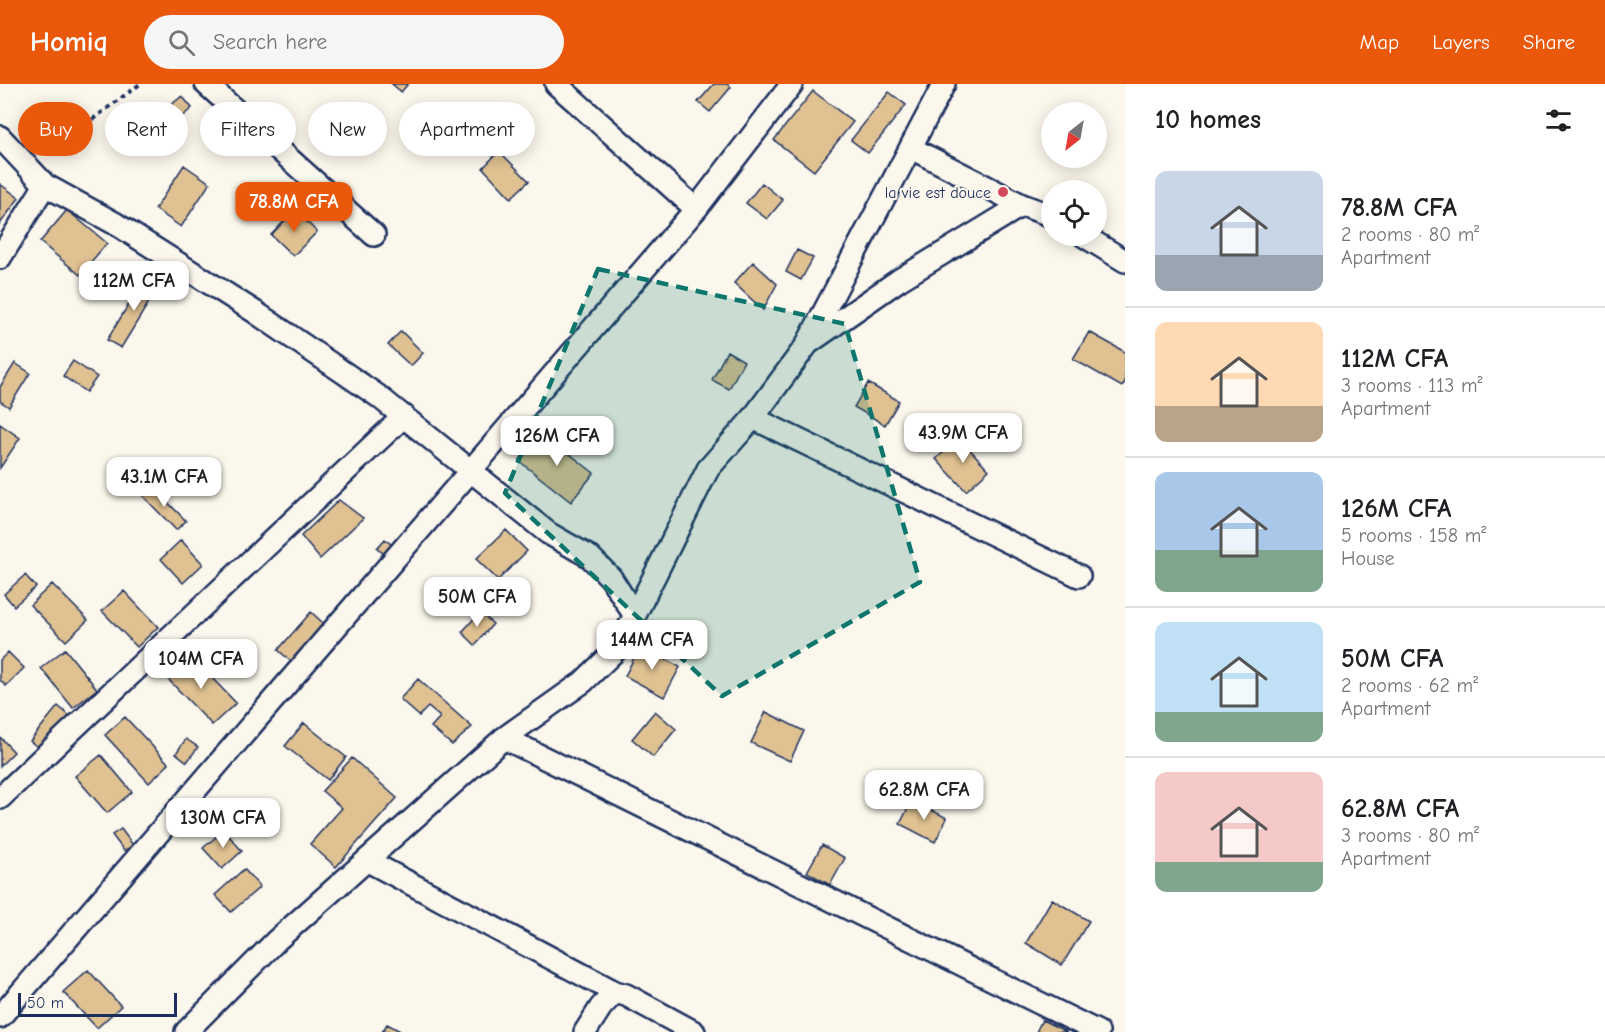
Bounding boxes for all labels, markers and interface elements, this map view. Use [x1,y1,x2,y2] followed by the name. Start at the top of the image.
[144,15,564,69] search box
[30,26,108,58] text: Homiq
[165,26,198,59] icon: search
[213,29,327,55] text: Search here
[1360,30,1399,54] text: Map
[1432,30,1490,54] text: Layers
[1523,30,1575,54] text: Share
[18,102,93,156] chip: Buy
[105,102,188,156] chip: Rent
[200,102,296,156] chip: Filters
[308,102,387,156] chip: New
[399,102,535,156] chip: Apartment
[1041,102,1107,168] north arrow
[1041,102,1107,246] map controls
[1542,104,1575,137] icon: filters
[1155,105,1261,135] text: 10 homes
[1041,180,1107,246] button: locate
[225,182,363,233] pin: 78.8M CFA
[885,184,991,202] place label: la vie est douce
[996,185,1010,199] marker: la vie est douce
[249,190,339,213] text: 78.8M CFA
[1341,193,1457,223] text: 78.8M CFA
[1203,195,1275,267] icon: home
[1341,223,1479,246] text: 2 rooms · 80 m²
[1341,246,1431,269] text: Apartment
[72,261,196,312] pin: 112M CFA
[93,269,175,292] text: 112M CFA
[1341,344,1448,374] text: 112M CFA
[1203,346,1275,418] icon: home
[1341,374,1482,397] text: 3 rooms · 113 m²
[1341,397,1431,420] text: Apartment
[894,413,1032,464] pin: 43.9M CFA
[495,416,619,467] pin: 126M CFA
[918,421,1008,444] text: 43.9M CFA
[515,424,599,447] text: 126M CFA
[95,457,233,508] pin: 43.1M CFA
[120,465,208,488] text: 43.1M CFA
[1341,494,1451,524] text: 126M CFA
[1203,496,1275,568] icon: home
[1341,524,1486,547] text: 5 rooms · 158 m²
[1341,547,1395,570] text: House
[422,577,532,628] pin: 50M CFA
[438,585,516,608] text: 50M CFA
[590,620,714,671] pin: 144M CFA
[610,628,694,651] text: 144M CFA
[139,639,263,690] pin: 104M CFA
[1341,644,1443,674] text: 50M CFA
[1203,646,1275,718] icon: home
[158,647,244,670] text: 104M CFA
[1341,674,1478,697] text: 2 rooms · 62 m²
[1341,697,1431,720] text: Apartment
[855,770,993,821] pin: 62.8M CFA
[879,778,969,801] text: 62.8M CFA
[1341,794,1459,824] text: 62.8M CFA
[1203,796,1275,868] icon: home
[161,798,285,849] pin: 130M CFA
[180,806,266,829] text: 130M CFA
[1341,824,1479,847] text: 3 rooms · 80 m²
[1341,847,1431,870] text: Apartment
[18,990,177,1018] scale bar
[27,994,64,1012] text: 50 m

